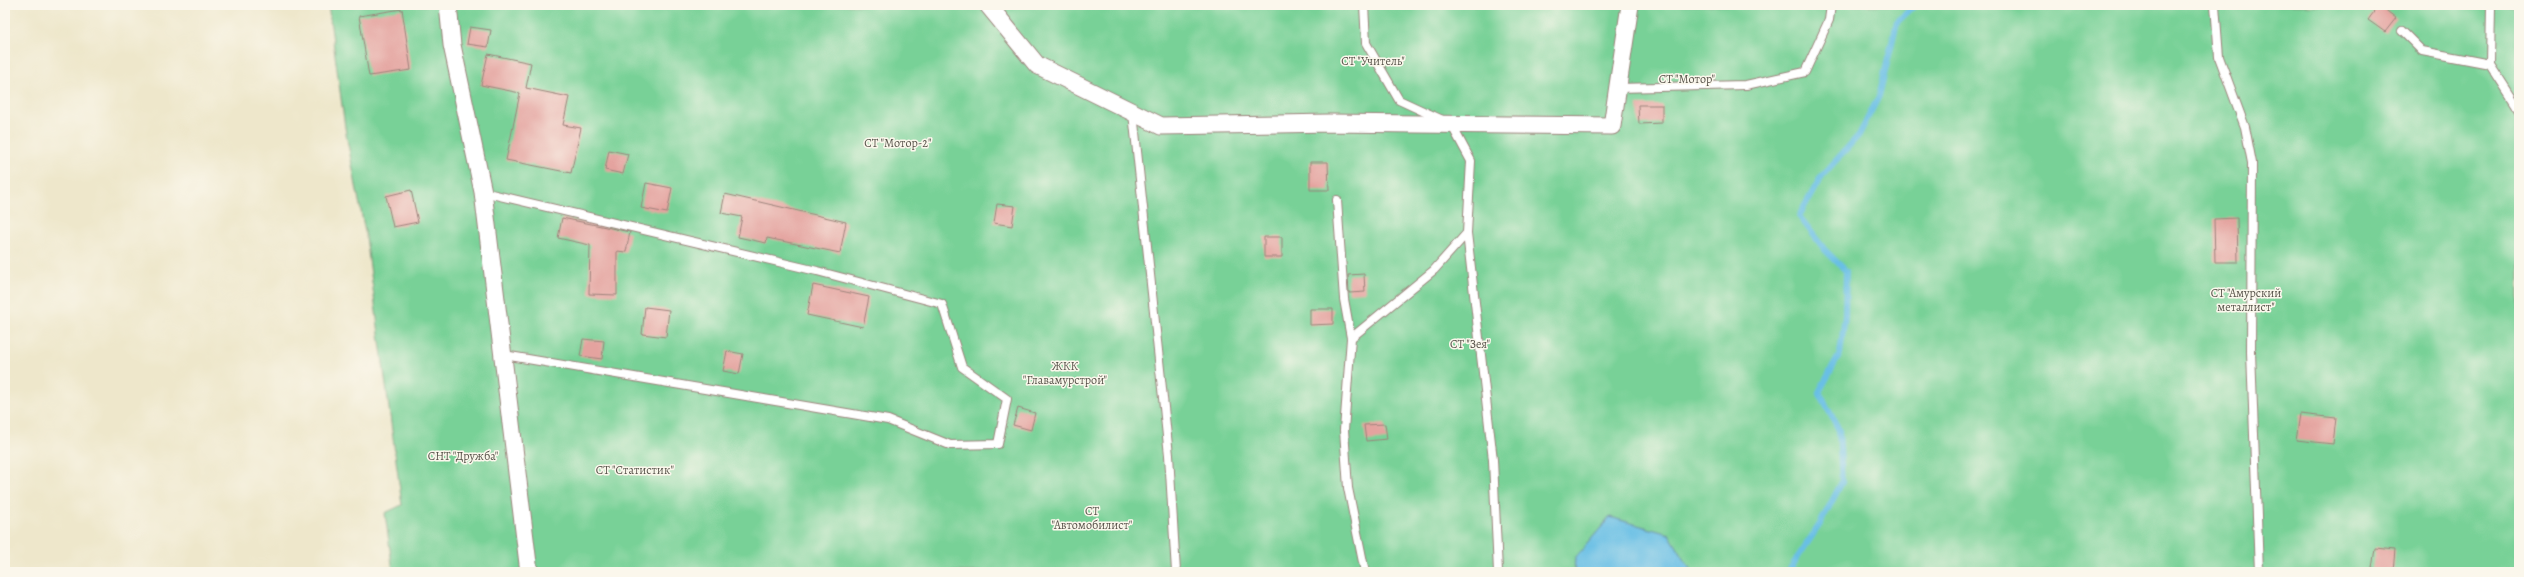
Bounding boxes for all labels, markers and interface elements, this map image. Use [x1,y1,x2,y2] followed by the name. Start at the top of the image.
[1341,53,1405,69] park label: СТ "Учитель"
[1659,71,1716,87] park label: СТ "Мотор"
[864,135,932,151] park label: СТ "Мотор-2"
[2211,285,2281,315] park label: СТ "Амурский металлист"
[1450,336,1490,352] park label: СТ "Зея"
[1023,358,1108,388] park label: ЖКК "Главамурстрой"
[428,448,499,464] park label: СНТ "Дружба"
[596,462,675,478] park label: СТ "Статистик"
[1052,503,1133,533] park label: СТ "Автомобилист"

